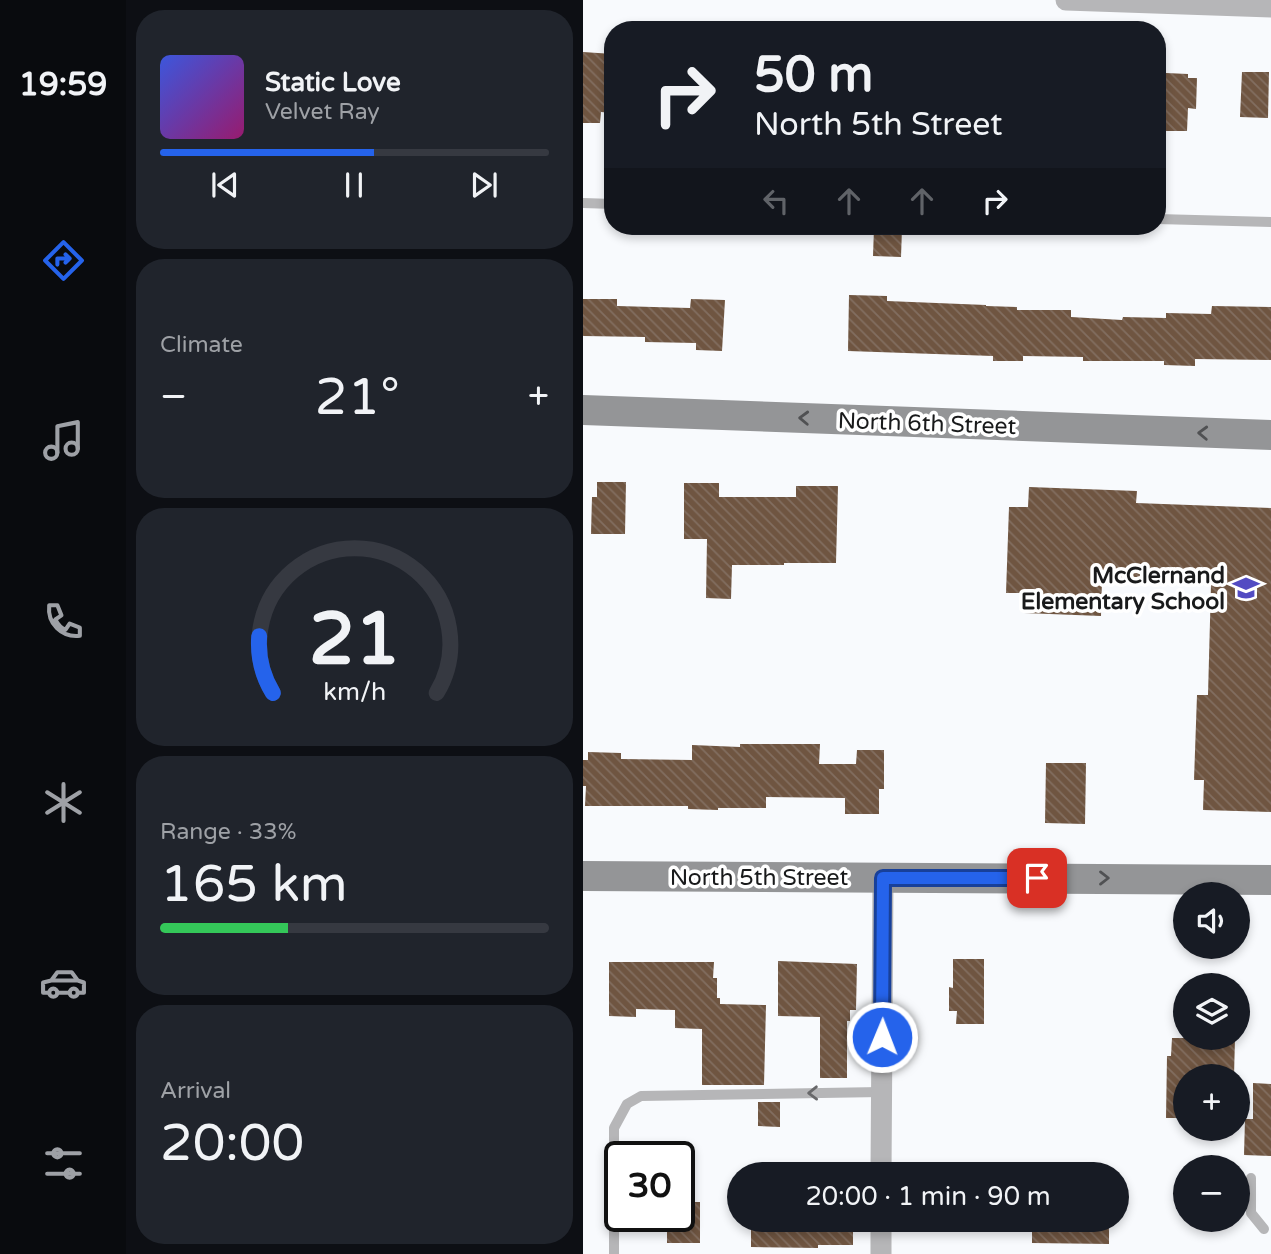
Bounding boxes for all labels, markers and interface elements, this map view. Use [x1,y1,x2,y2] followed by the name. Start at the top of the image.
[754,46,873,105] text: 50 m
[639,49,730,140] icon: right
[19,66,107,104] text: 19:59
[265,67,401,98] text: Static Love
[265,98,380,126] text: Velvet Ray
[754,106,1003,144] text: North 5th Street
[206,166,244,204] icon: previous
[335,166,373,204] icon: pause
[465,166,503,204] icon: next
[757,182,795,220] icon: left
[830,182,868,220] icon: ahead
[903,182,941,220] icon: ahead
[976,182,1014,220] icon: right
[39,236,88,285] icon: directions
[160,331,243,359] text: Climate
[315,366,400,429] text: 21°
[160,374,187,420] text: −
[528,374,549,420] text: +
[837,407,1017,441] street label: North 6th Street
[799,410,809,426] one-way arrow
[39,416,88,465] icon: music
[1197,425,1208,440] one-way arrow
[1021,562,1225,616] place label: McClernand Elementary School
[1231,573,1261,603] school or university icon: McClernand Elementary School
[309,596,400,684] text: 21
[39,597,88,646] icon: phone
[323,677,386,707] text: km/h
[39,778,88,827] icon: climate
[160,818,296,846] text: Range · 33%
[1007,848,1067,908] pin
[160,853,348,916] text: 165 km
[1018,859,1056,897] icon: arrive
[670,864,849,892] street label: North 5th Street
[1099,871,1110,886] one-way arrow
[1173,882,1250,1232] map controls
[1173,882,1250,959] button: sound
[39,958,88,1007] icon: car
[1173,973,1250,1050] button: layers
[845,1000,919,1074] position arrow
[1173,1064,1250,1141] button: +
[160,1077,231,1105] text: Arrival
[807,1085,818,1101] one-way arrow
[160,1112,304,1175] text: 20:00
[39,1139,88,1188] icon: filters
[604,1141,695,1232] speed limit sign: 30
[1173,1155,1250,1232] button: −
[805,1181,1051,1212] text: 20:00 · 1 min · 90 m

